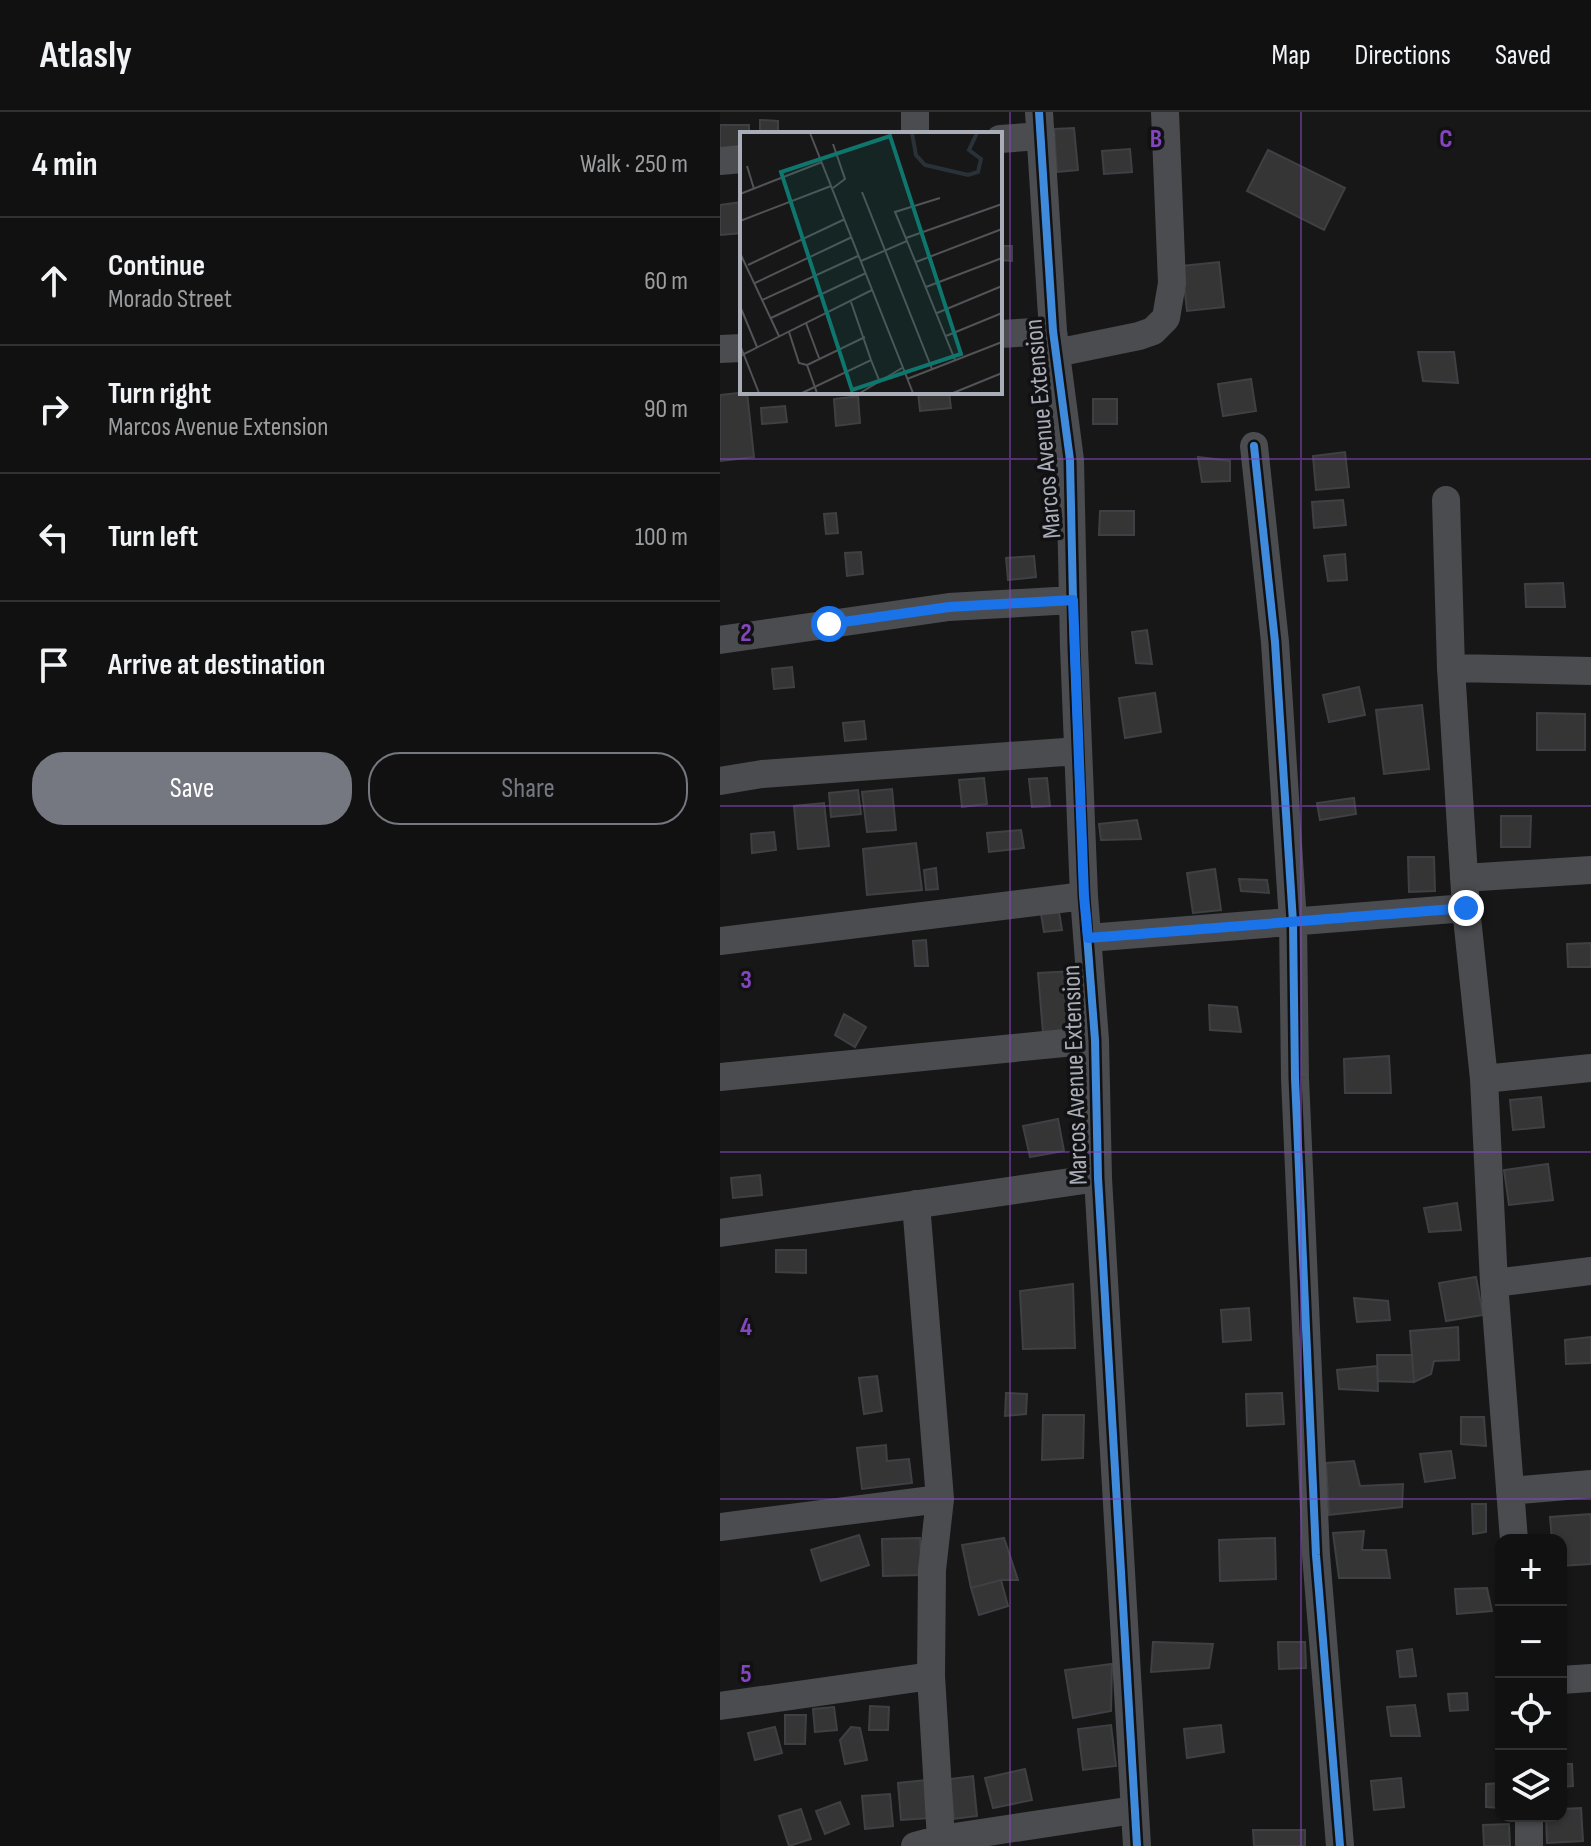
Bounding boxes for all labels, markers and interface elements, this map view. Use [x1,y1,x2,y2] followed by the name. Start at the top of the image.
[40,33,132,78] text: Atlasly
[1272,39,1311,72] text: Map
[1355,39,1451,72] text: Directions
[1495,39,1551,72] text: Saved
[1150,124,1162,155] text: B
[1439,124,1453,155] text: C
[740,132,1002,394] inset map
[32,144,98,185] text: 4 min
[580,149,688,180] text: Walk · 250 m
[108,248,205,284] text: Continue
[32,259,76,303] icon: ahead
[644,266,688,297] text: 60 m
[108,284,232,315] text: Morado Street
[1018,318,1069,540] street label: Marcos Avenue Extension
[108,376,211,412] text: Turn right
[32,387,76,431] icon: right
[644,394,688,425] text: 90 m
[108,412,328,443] text: Marcos Avenue Extension
[32,515,76,559] icon: left
[108,519,198,555] text: Turn left
[635,522,688,553] text: 100 m
[811,606,847,642] route start
[740,618,752,649] text: 2
[32,643,76,687] icon: arrive
[108,647,325,683] text: Arrive at destination
[32,752,352,825] button: Save
[368,752,688,825] button: Share
[1448,890,1484,926] route end
[1056,964,1095,1186] street label: Marcos Avenue Extension
[740,965,752,996] text: 3
[740,1312,752,1343] text: 4
[1495,1534,1567,1822] map controls
[1495,1534,1567,1606] button: +
[1495,1606,1567,1678] button: −
[740,1659,752,1690] text: 5
[1495,1678,1567,1750] button: locate
[1495,1750,1567,1822] button: layers

